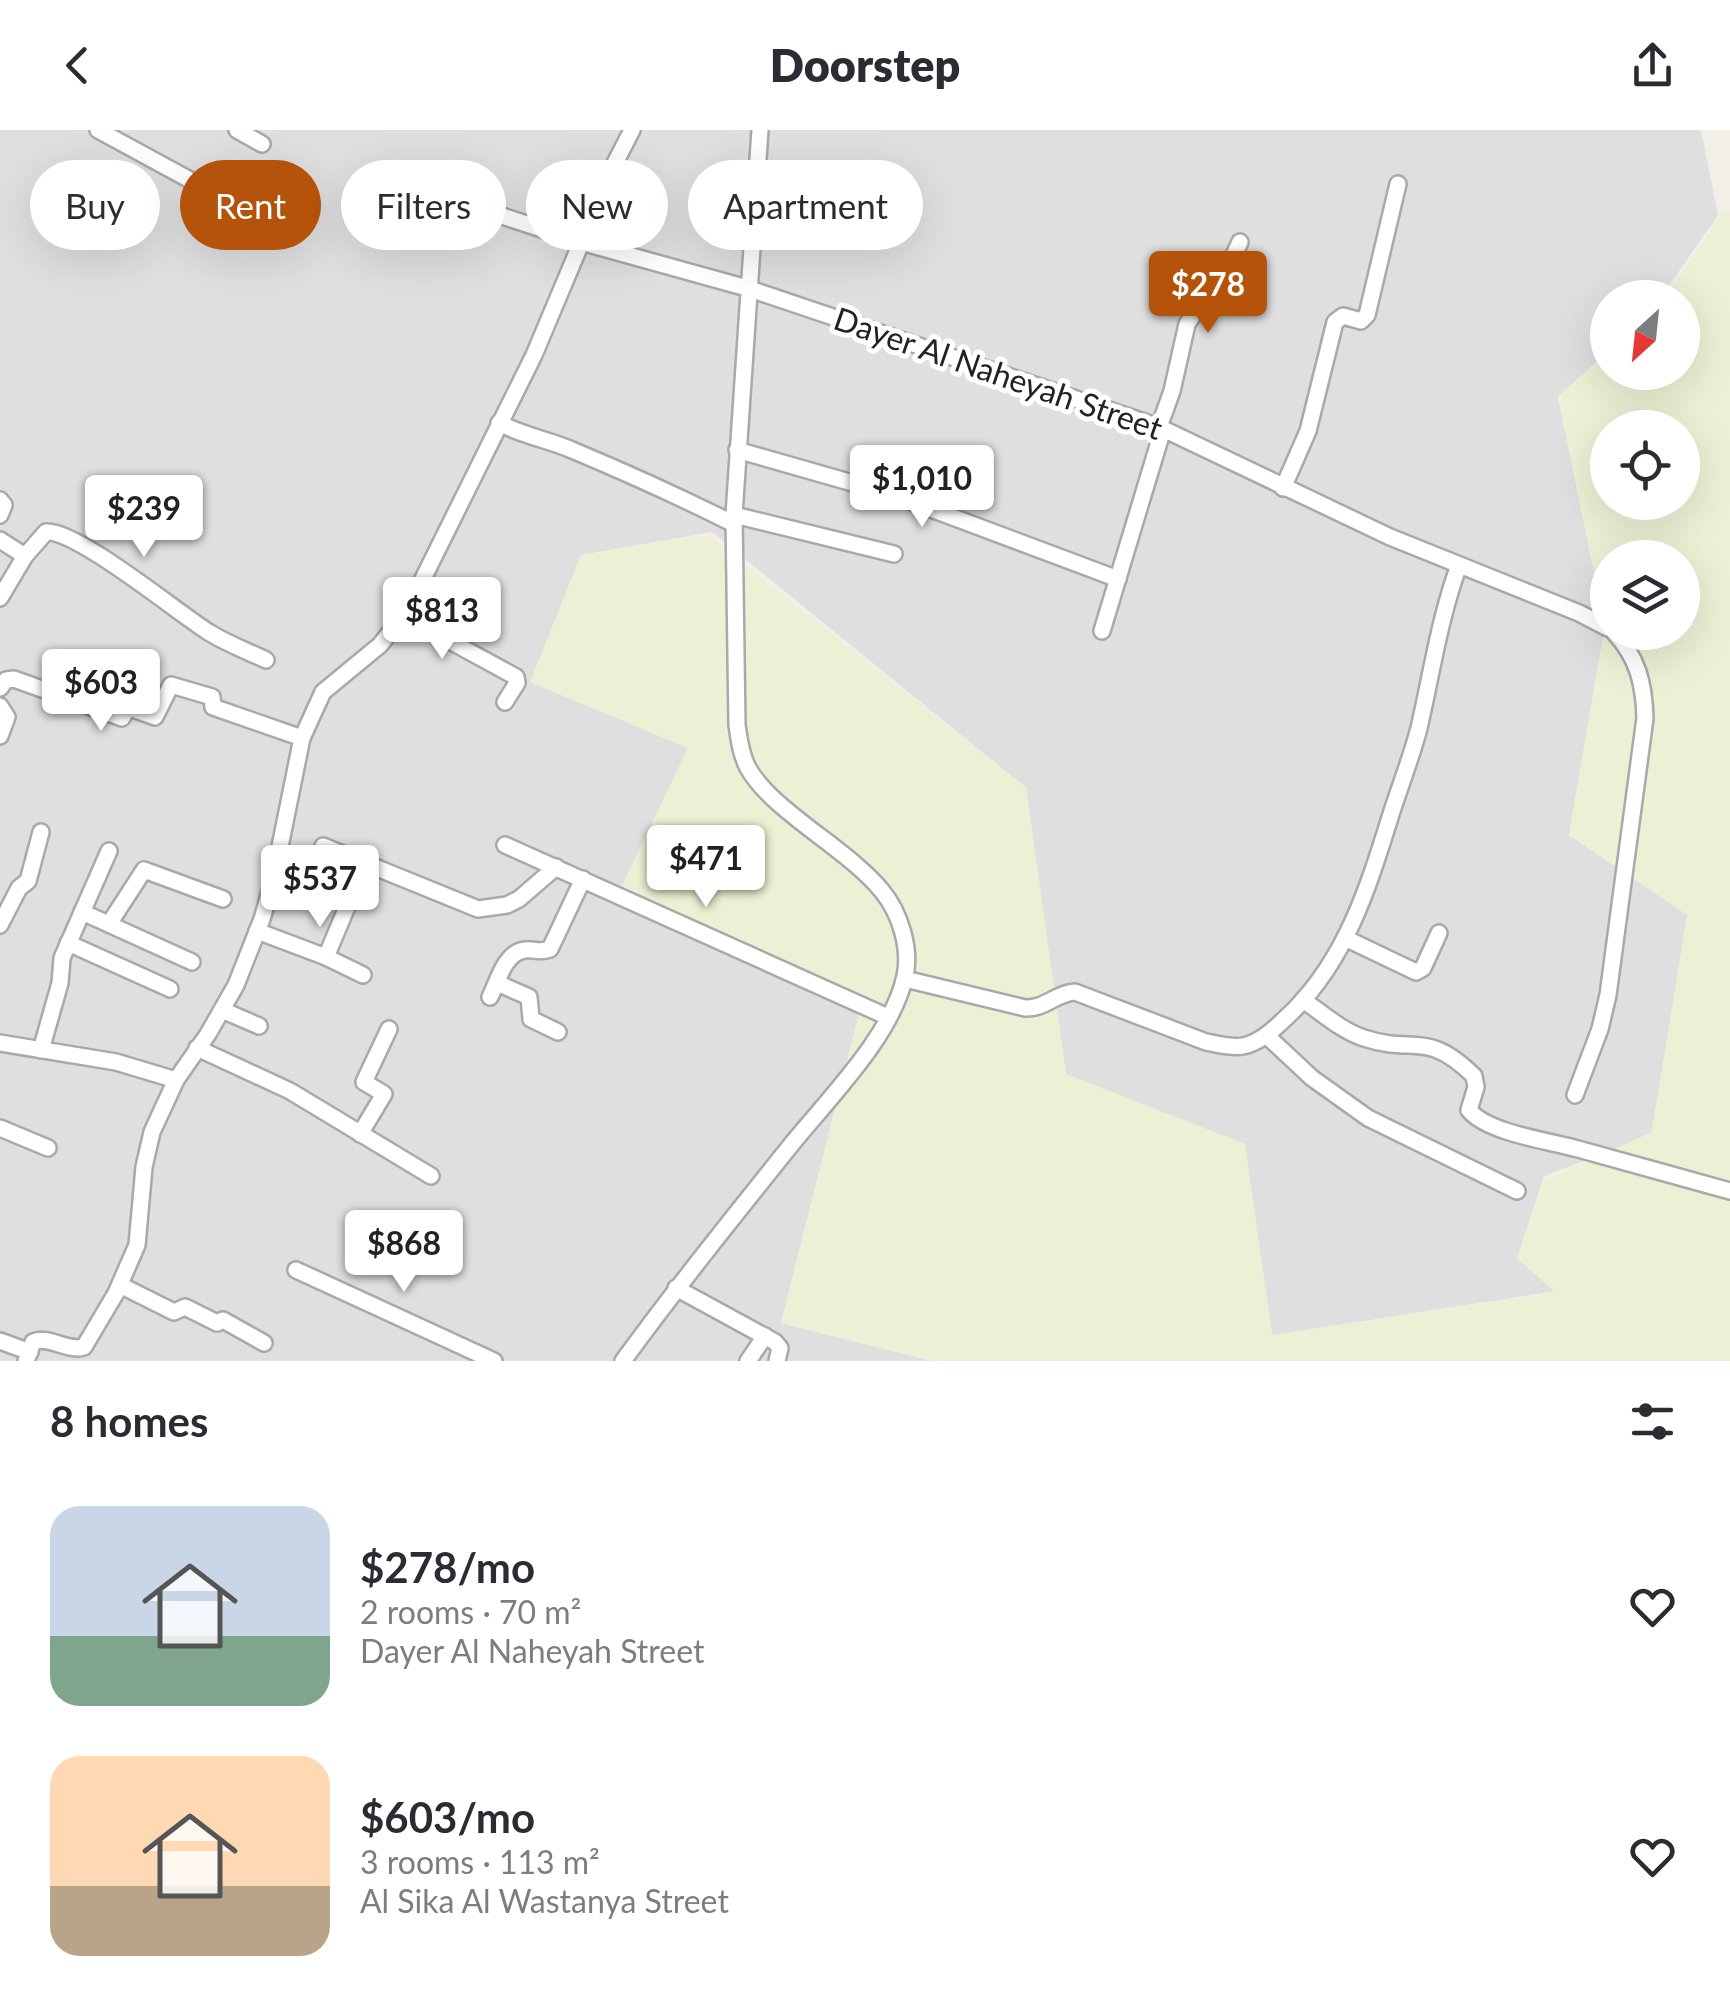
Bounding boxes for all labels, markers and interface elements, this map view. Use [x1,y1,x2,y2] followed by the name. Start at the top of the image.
[50,38,105,93] icon: back
[770,38,960,92] text: Doorstep
[1625,38,1680,93] icon: share
[30,160,160,250] chip: Buy
[180,160,321,250] chip: Rent
[341,160,506,250] chip: Filters
[526,160,668,250] chip: New
[688,160,923,250] chip: Apartment
[1149,251,1267,336] pin: $278
[1171,264,1245,303] text: $278
[1590,280,1700,390] north arrow
[1590,280,1700,650] map controls
[829,298,1168,447] street label: Dayer Al Naheyah Street
[1590,410,1700,520] button: locate
[841,445,1003,530] pin: $1,010
[872,458,972,497] text: $1,010
[85,475,203,560] pin: $239
[107,488,181,527] text: $239
[1590,540,1700,650] button: layers
[383,577,501,662] pin: $813
[405,590,479,629] text: $813
[42,649,160,734] pin: $603
[64,662,138,701] text: $603
[647,825,765,910] pin: $471
[669,838,743,877] text: $471
[261,845,379,930] pin: $537
[283,858,357,897] text: $537
[345,1210,463,1295] pin: $868
[367,1223,441,1262] text: $868
[1625,1394,1680,1449] icon: filters
[50,1396,208,1446] text: 8 homes
[360,1542,535,1592] text: $278/mo
[130,1546,250,1666] icon: home
[1625,1579,1680,1634] icon: heart
[360,1592,581,1631] text: 2 rooms · 70 m²
[360,1631,704,1670] text: Dayer Al Naheyah Street
[360,1792,535,1842] text: $603/mo
[130,1796,250,1916] icon: home
[1625,1829,1680,1884] icon: heart
[360,1842,600,1881] text: 3 rooms · 113 m²
[360,1881,729,1920] text: Al Sika Al Wastanya Street

